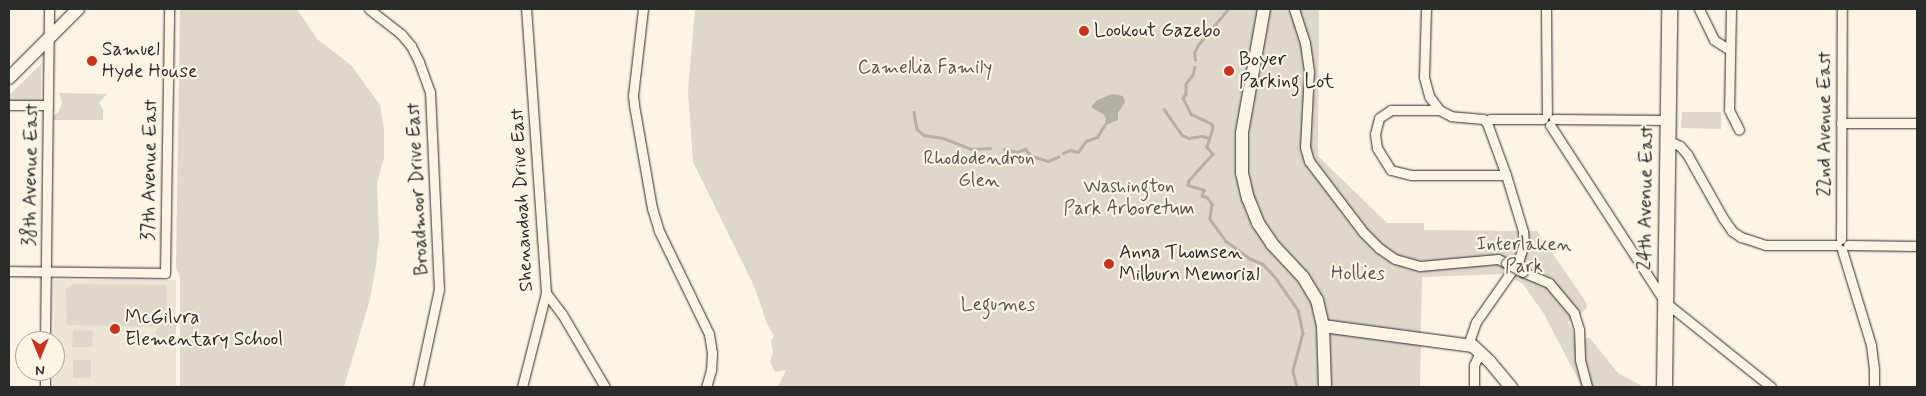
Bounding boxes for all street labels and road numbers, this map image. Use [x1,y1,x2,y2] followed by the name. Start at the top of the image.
[1814,53,1836,195] street label: 22nd Avenue East
[137,101,163,239] street label: 37th Avenue East
[402,102,434,276] street label: Broadmoor Drive East
[18,106,44,244] street label: 38th Avenue East
[506,108,538,292] street label: Shenandoah Drive East
[1633,128,1659,268] street label: 24th Avenue East

